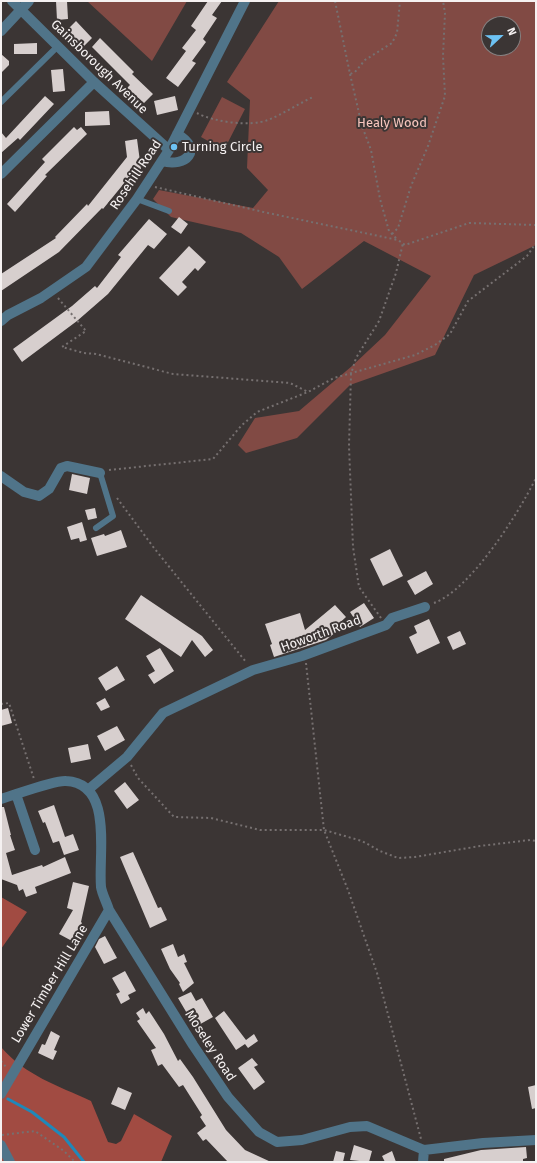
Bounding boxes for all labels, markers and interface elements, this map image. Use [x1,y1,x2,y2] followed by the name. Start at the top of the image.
[481,16,521,56] north arrow
[47,17,151,117] street label: Gainsborough Avenue
[504,26,519,38] text: N
[357,115,427,131] park label: Healy Wood
[107,137,165,213] street label: Rosehill Road
[182,139,263,155] place label: Turning Circle
[169,142,179,152] marker: Turning Circle
[279,612,363,656] street label: Howorth Road
[9,922,91,1046] street label: Lower Timber Hill Lane
[181,1008,239,1084] street label: Moseley Road

